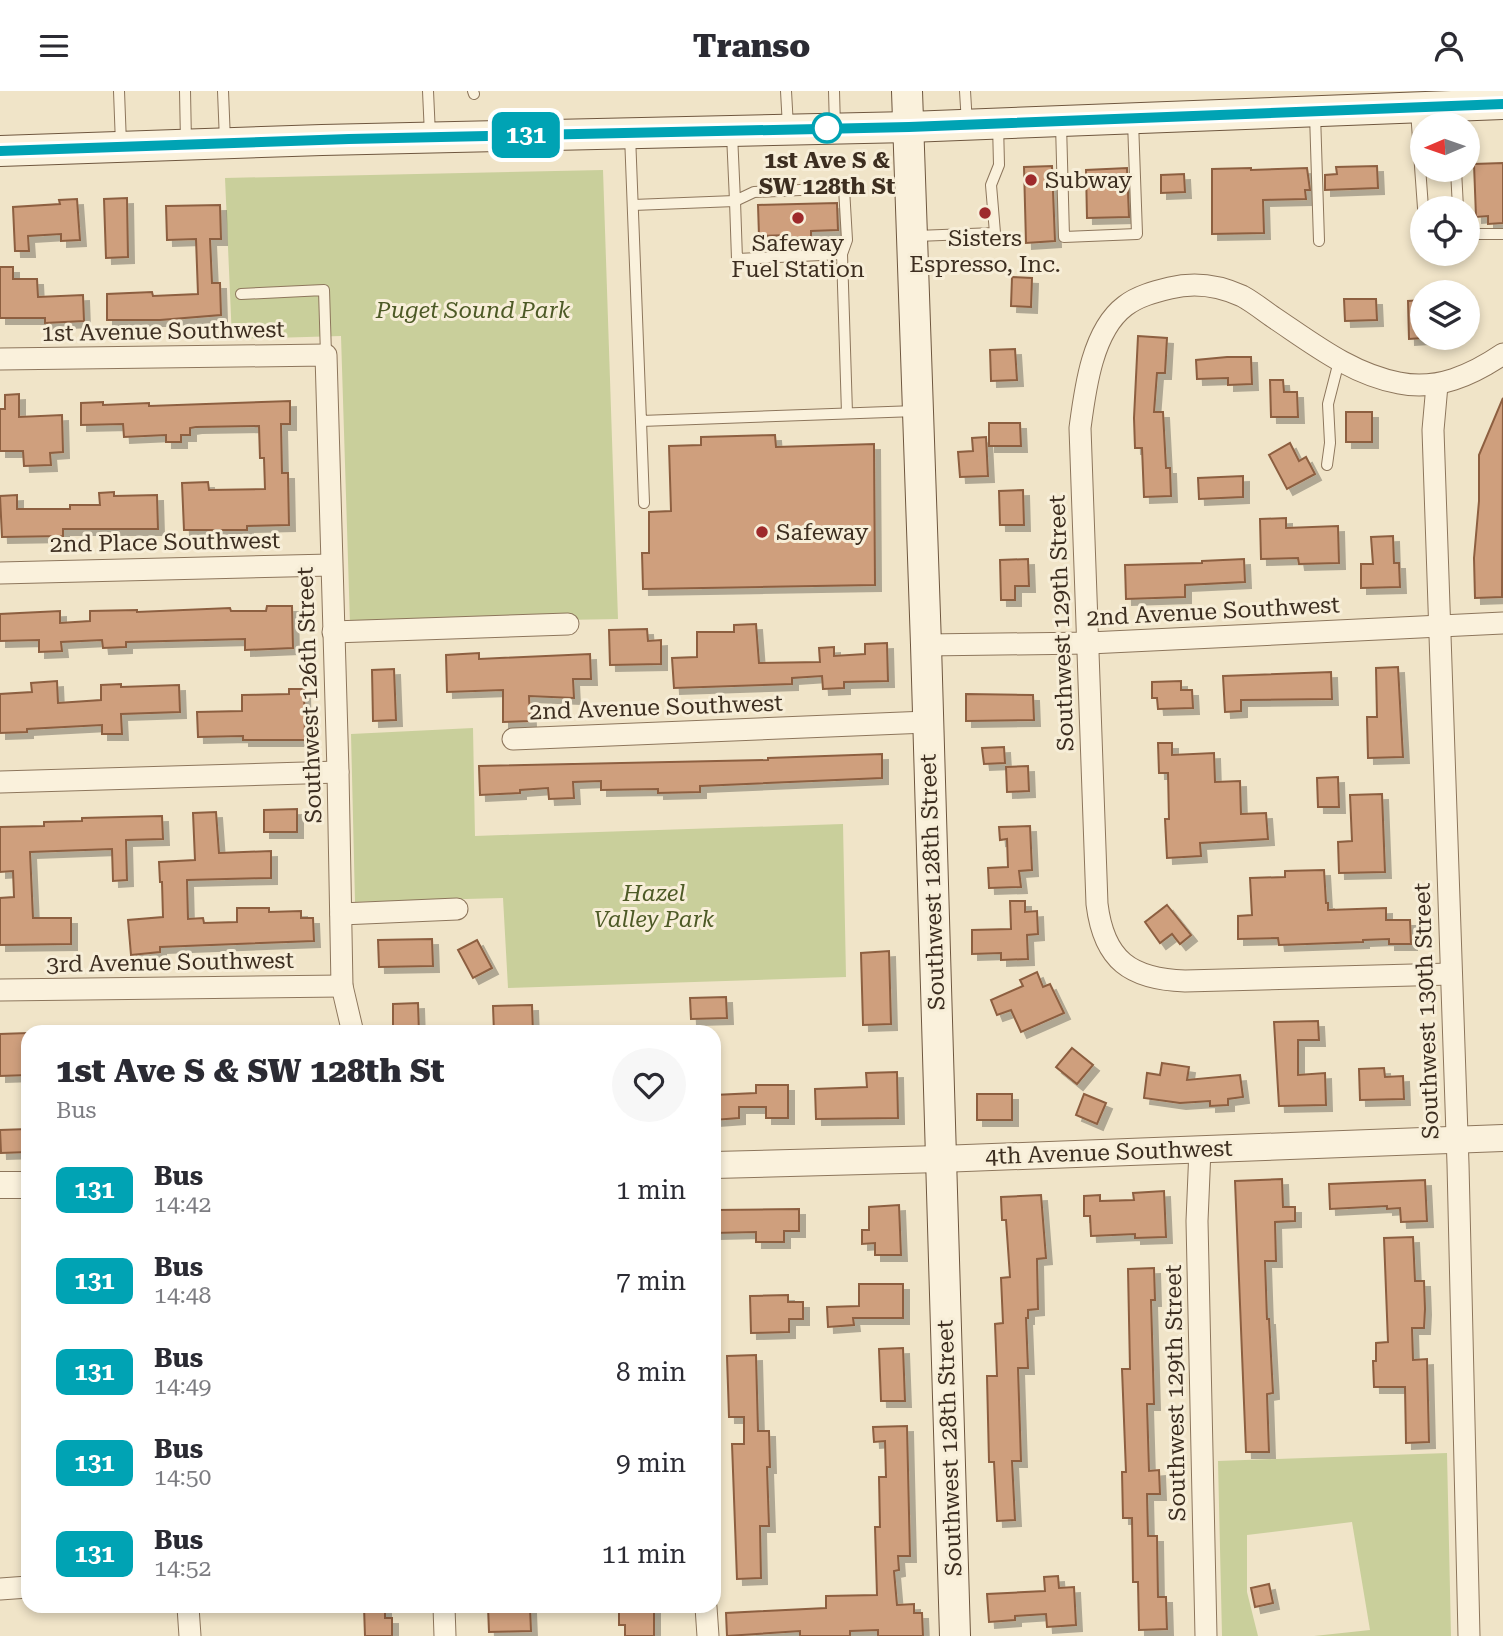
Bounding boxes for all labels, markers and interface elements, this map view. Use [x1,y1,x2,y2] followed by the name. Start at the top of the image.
[35,27,73,65] icon: menu
[693,27,810,65] text: Transo
[1430,27,1468,65] icon: person
[486,112,566,158] line badge: 131
[1410,112,1480,182] north arrow
[1410,112,1480,350] map controls
[812,113,842,143] marker: 1st Ave S & SW 128th St
[506,121,546,149] text: 131
[759,147,895,200] place label: 1st Ave S & SW 128th St
[1045,167,1133,194] place label: Subway
[1023,172,1039,188] marker: Subway
[1410,196,1480,266] button: locate
[977,205,993,221] marker: Sisters Espresso, Inc.
[790,210,806,226] marker: Safeway Fuel Station
[909,225,1061,278] place label: Sisters Espresso, Inc.
[731,230,865,283] place label: Safeway Fuel Station
[1410,280,1480,350] button: layers
[375,297,571,324] park label: Puget Sound Park
[41,316,285,347] street label: 1st Avenue Southwest
[1044,494,1079,752] street label: Southwest 129th Street
[776,519,869,546] place label: Safeway
[754,524,770,540] marker: Safeway
[49,527,281,558] street label: 2nd Place Southwest
[292,566,327,824] street label: Southwest 126th Street
[1086,591,1341,632] street label: 2nd Avenue Southwest
[529,690,784,725] street label: 2nd Avenue Southwest
[915,753,950,1011] street label: Southwest 128th Street
[594,880,715,933] park label: Hazel Valley Park
[1409,882,1444,1140] street label: Southwest 130th Street
[46,947,295,978] street label: 3rd Avenue Southwest
[612,1048,686,1122] button: heart
[56,1051,445,1090] text: 1st Ave S & SW 128th St
[56,1097,96,1124] text: Bus
[985,1135,1234,1170] street label: 4th Avenue Southwest
[154,1161,203,1191] text: Bus
[616,1175,686,1205] text: 1 min
[74,1176,115,1204] text: 131
[154,1191,211,1218] text: 14:42
[154,1252,203,1282] text: Bus
[1160,1264,1191,1522] street label: Southwest 129th Street
[616,1266,686,1296] text: 7 min
[74,1267,115,1295] text: 131
[154,1282,211,1309] text: 14:48
[932,1319,967,1577] street label: Southwest 128th Street
[154,1343,203,1373] text: Bus
[616,1357,686,1387] text: 8 min
[74,1358,115,1386] text: 131
[154,1373,211,1400] text: 14:49
[154,1434,203,1464] text: Bus
[616,1448,686,1478] text: 9 min
[74,1449,115,1477] text: 131
[154,1464,211,1491] text: 14:50
[154,1525,203,1555] text: Bus
[602,1539,686,1569] text: 11 min
[74,1540,115,1568] text: 131
[154,1555,211,1582] text: 14:52

